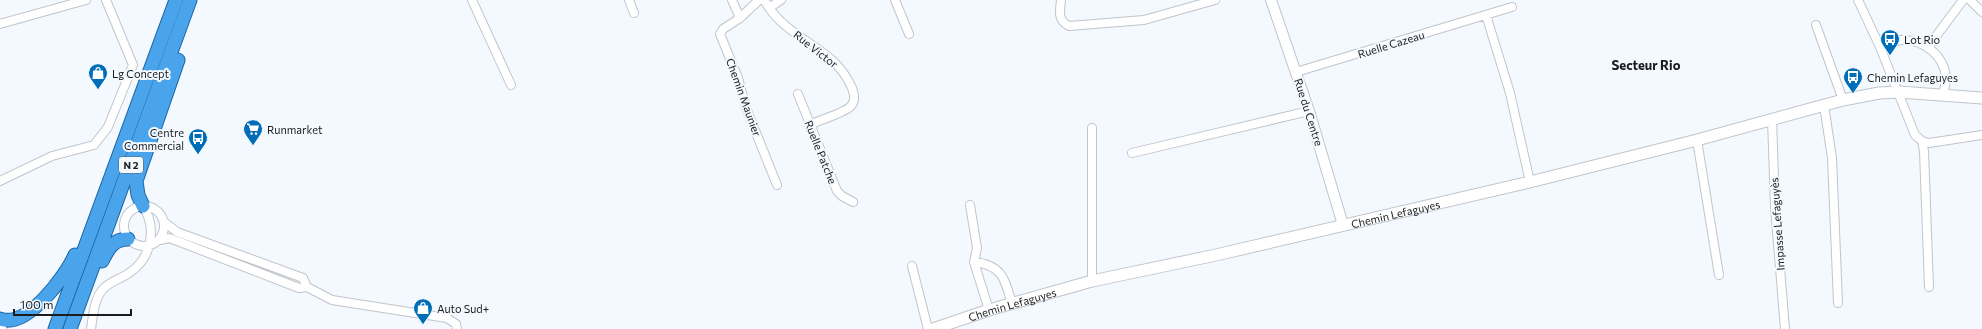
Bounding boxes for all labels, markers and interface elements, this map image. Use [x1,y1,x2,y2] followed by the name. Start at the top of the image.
[791,28,841,71] street label: Rue Victor
[1356,28,1426,60] street label: Ruelle Cazeau
[1879,28,1901,56] bus stop icon: Lot Rio
[1904,33,1941,46] place label: Lot Rio
[724,56,764,138] street label: Chemin Maunier
[1612,57,1681,73] district label: Secteur Rio
[87,62,109,90] shop icon: Lg Concept
[1842,66,1864,94] bus stop icon: Chemin Lefaguyes
[112,67,169,80] place label: Lg Concept
[1867,71,1958,84] place label: Chemin Lefaguyes
[1292,77,1326,148] street label: Rue du Centre
[242,118,264,146] supermarket icon: Runmarket
[802,118,840,186] street label: Ruelle Patche
[267,123,323,136] place label: Runmarket
[124,126,184,152] place label: Centre Commercial
[187,127,209,155] bus stop icon: Centre Commercial
[119,157,143,173] road number: N 2
[1767,177,1787,271] street label: Impasse Lefaguyès
[1350,197,1441,230] street label: Chemin Lefaguyes
[966,285,1058,323] street label: Chemin Lefaguyes
[14,291,131,317] scale bar
[20,297,54,311] text: 100 m
[412,297,434,325] shop icon: Auto Sud+
[437,302,489,315] place label: Auto Sud+

